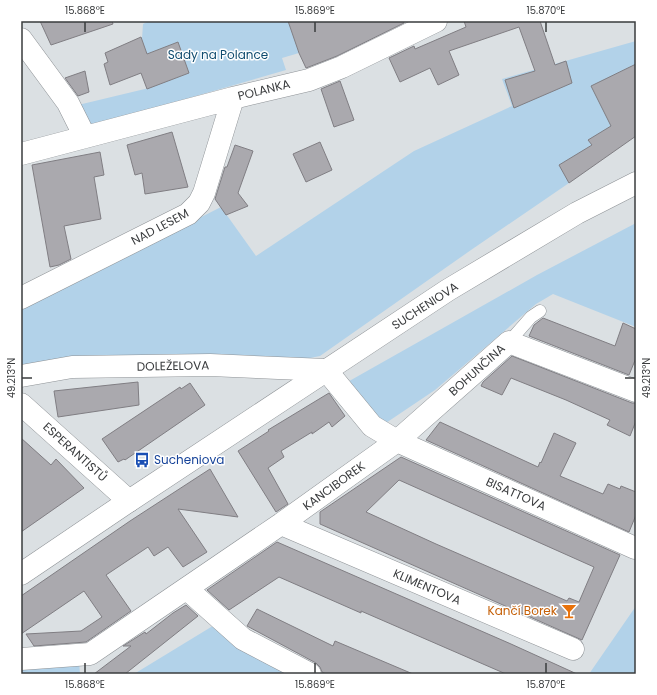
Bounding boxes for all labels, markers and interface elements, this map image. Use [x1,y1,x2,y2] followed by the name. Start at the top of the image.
[65,3,105,18] text: 15.868°E
[295,3,335,18] text: 15.869°E
[527,3,565,18] text: 15.870°E
[168,46,268,63] park label: Sady na Polance
[236,75,292,104] street label: POLANKA
[128,204,192,249] street label: NAD LESEM
[388,278,461,333] street label: SUCHENIOVA
[445,340,509,399] street label: BOHUNČINA
[136,356,210,375] street label: DOLEŽELOVA
[4,358,19,398] text: 49.213°N
[639,358,654,398] text: 49.213°N
[39,418,111,485] street label: ESPERANTISTŮ
[133,451,151,469] bus stop icon: Sucheniova
[154,451,224,468] place label: Sucheniova
[299,457,368,514] street label: KANCIBOREK
[483,473,549,514] street label: BISATTOVA
[391,565,464,609] street label: KLIMENTOVA
[487,602,558,619] place label: Kančí Borek
[560,602,578,620] bar icon: Kančí Borek
[65,677,105,692] text: 15.868°E
[295,677,335,692] text: 15.869°E
[527,677,565,692] text: 15.870°E

